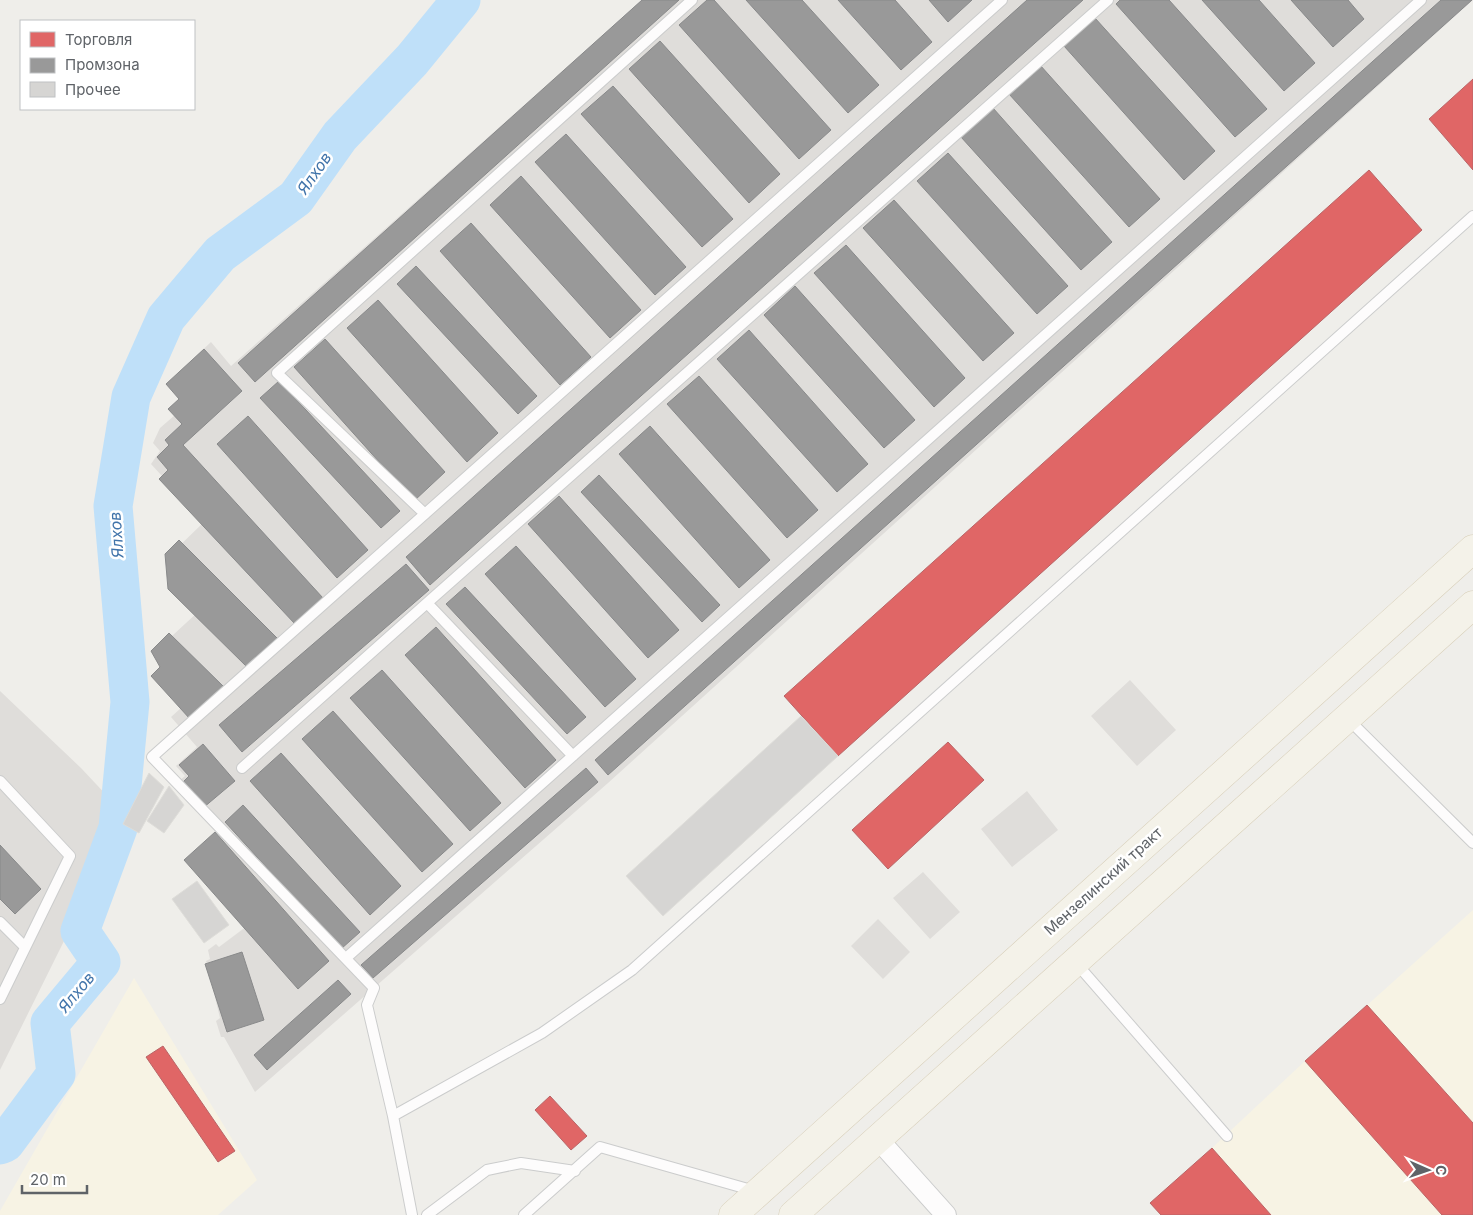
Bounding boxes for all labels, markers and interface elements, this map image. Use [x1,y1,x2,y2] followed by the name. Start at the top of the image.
[20,20,195,110] legend
[65,30,132,49] text: Торговля
[65,55,140,74] text: Промзона
[65,80,121,99] text: Прочее
[292,148,336,199] water label: Ялхов
[104,511,128,560] water label: Ялхов
[1040,823,1166,939] street label: Мензелинский тракт
[53,968,99,1017] water label: Ялхов
[1403,1145,1453,1195] north arrow
[22,1162,88,1194] scale bar
[1433,1165,1450,1176] text: С
[30,1170,66,1189] text: 20 m

